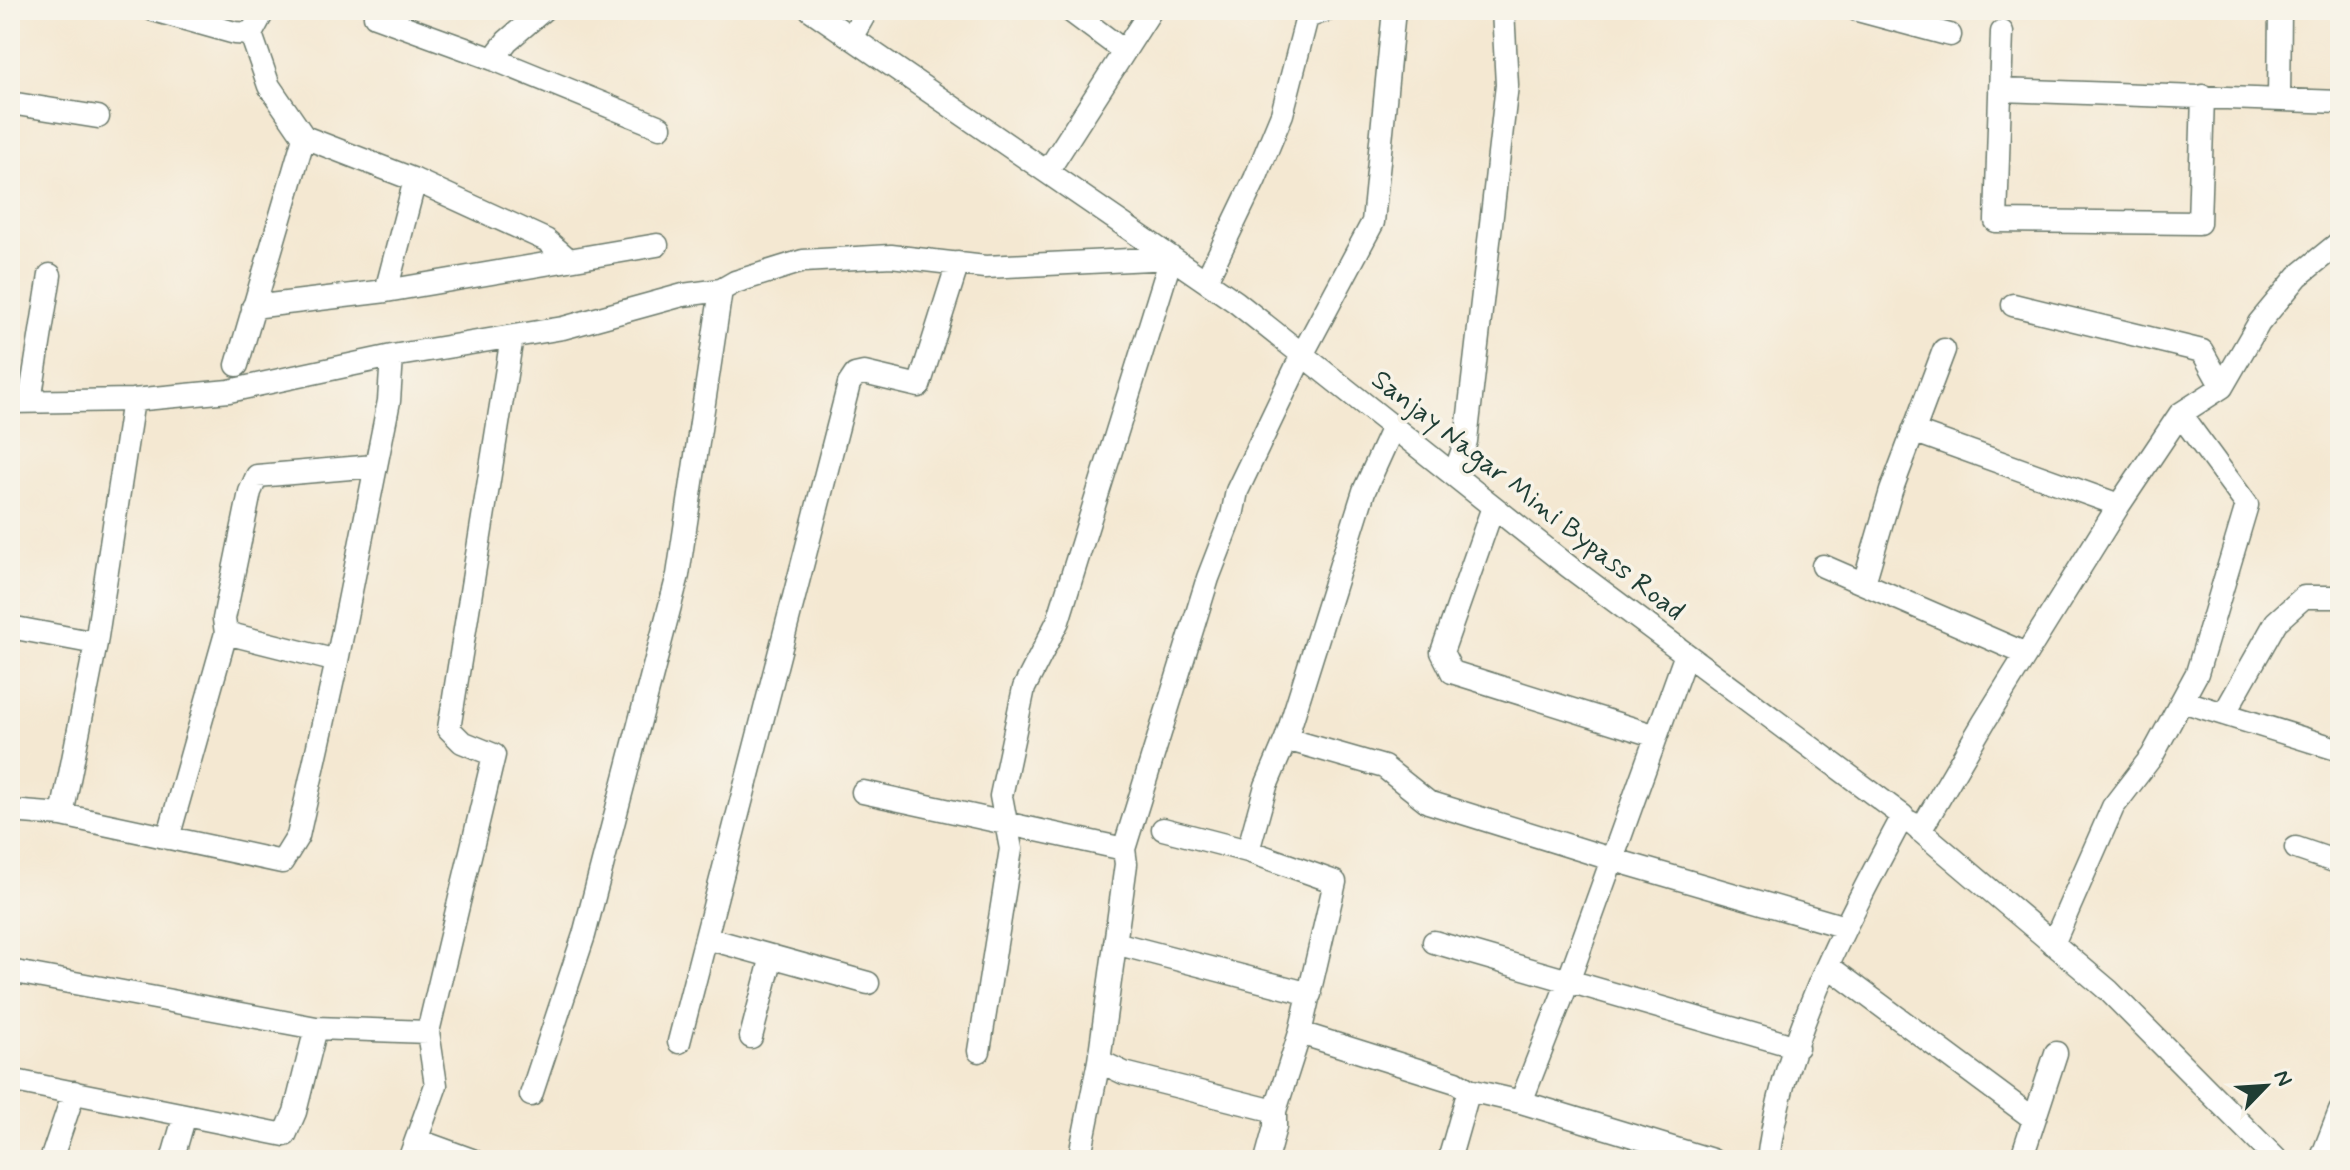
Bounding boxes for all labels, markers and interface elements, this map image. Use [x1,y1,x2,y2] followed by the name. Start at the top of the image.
[1362,362,1692,632] street label: Sanjay Nagar Mini Bypass Road
[2226,1046,2306,1126] north arrow
[2267,1066,2298,1091] text: N

